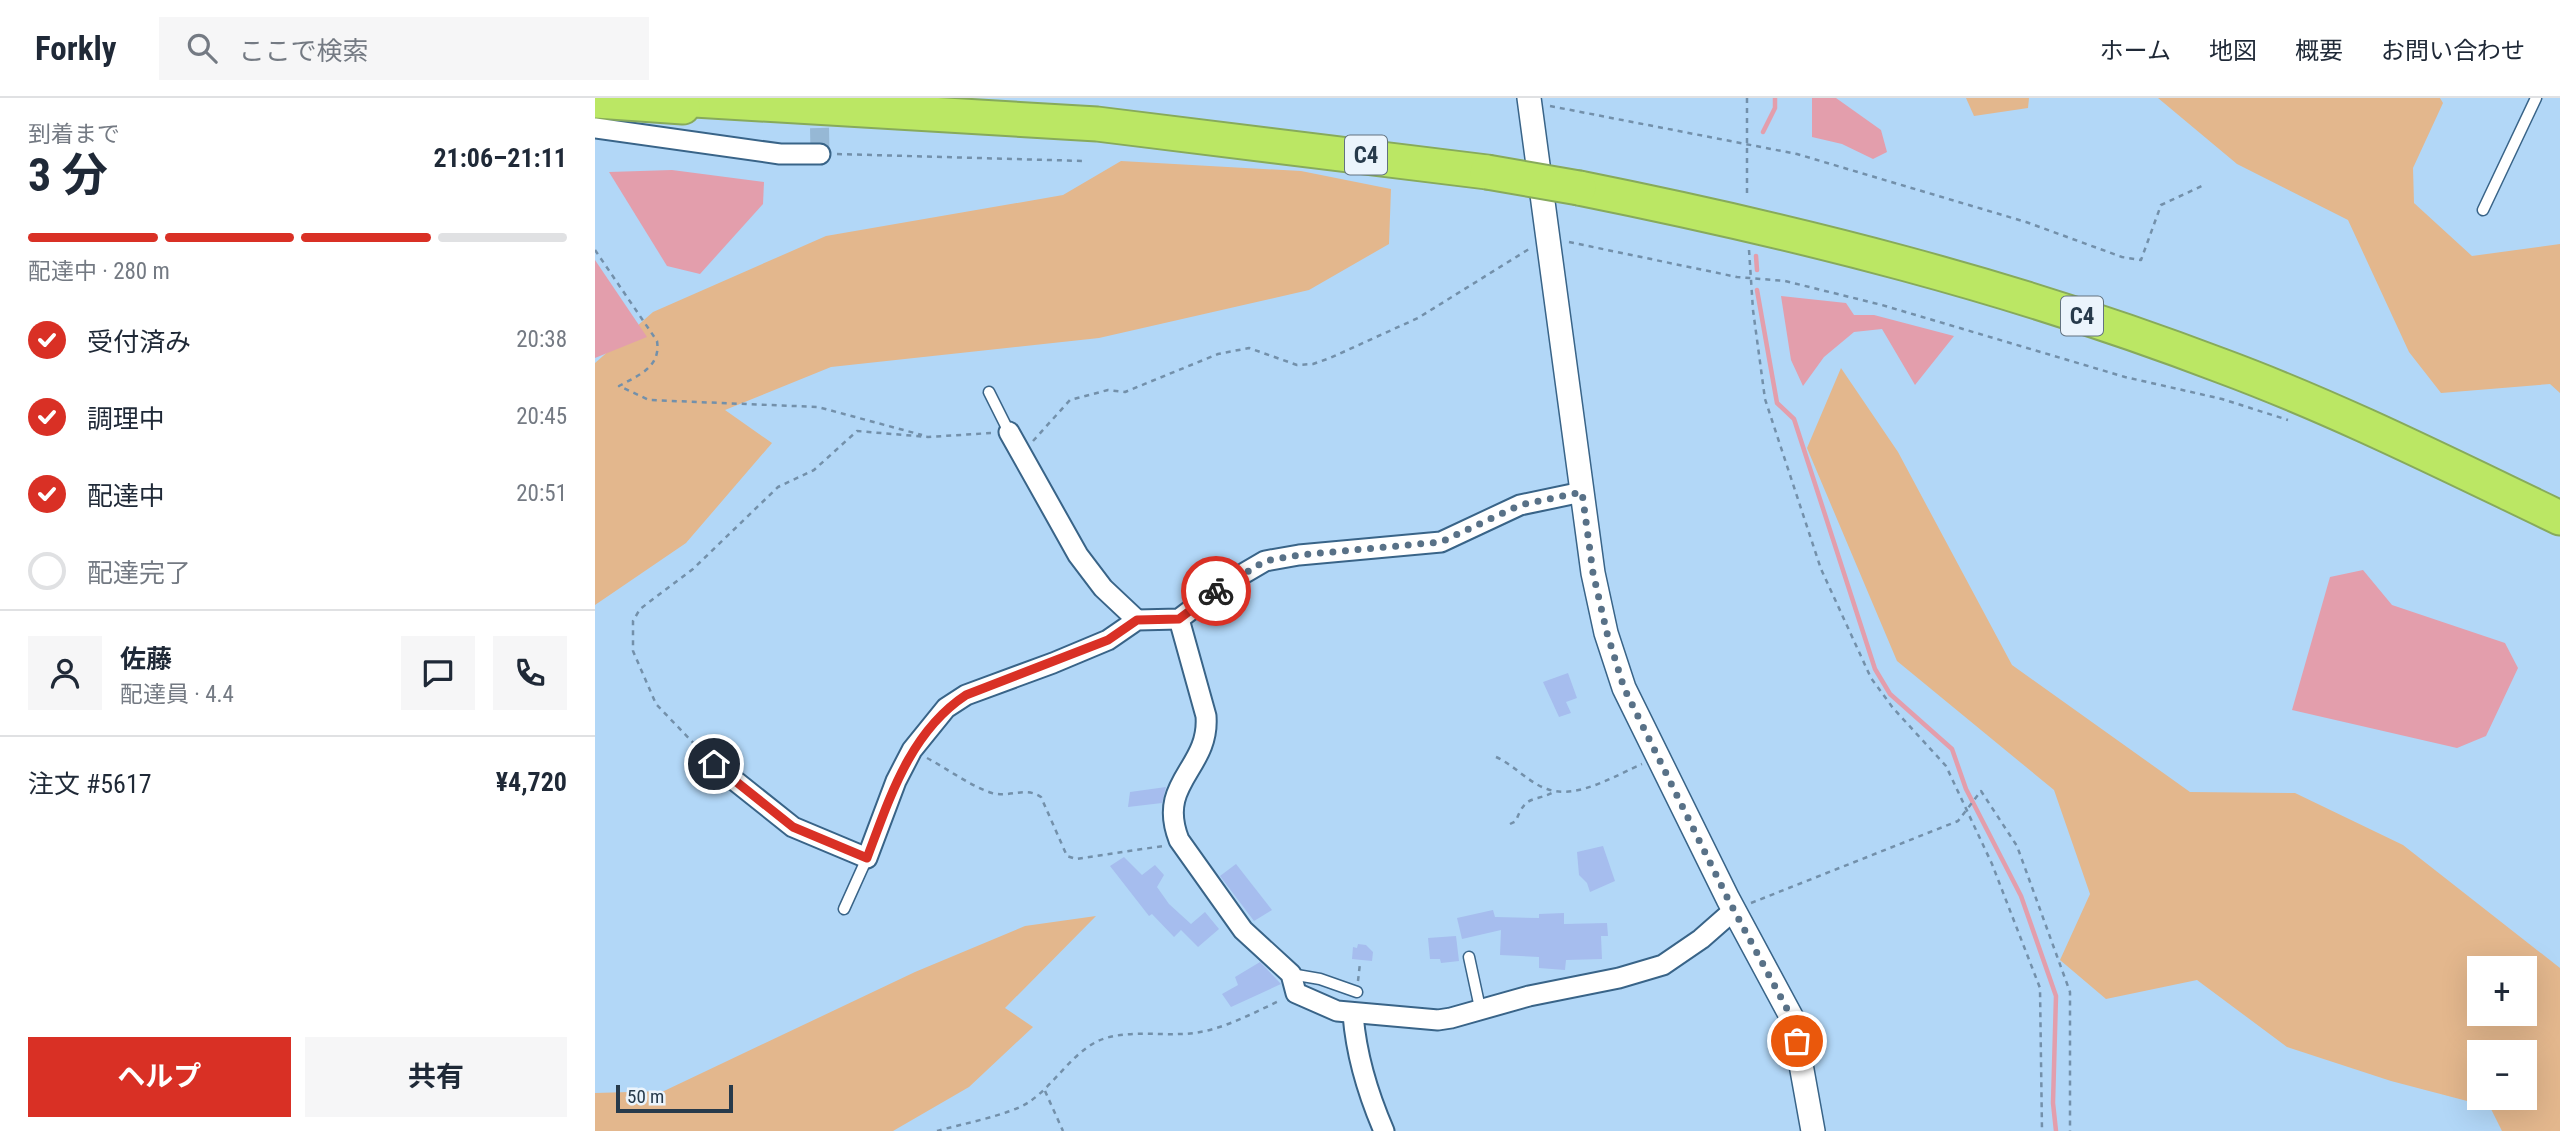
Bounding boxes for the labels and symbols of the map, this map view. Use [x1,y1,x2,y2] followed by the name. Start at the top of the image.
[1345,136,1387,174] road number: C4
[2061,296,2103,336] road number: C4
[1181,556,1251,626] courier
[684,734,744,794] pin
[1767,1011,1827,1071] pin
[616,1082,733,1114] scale bar

